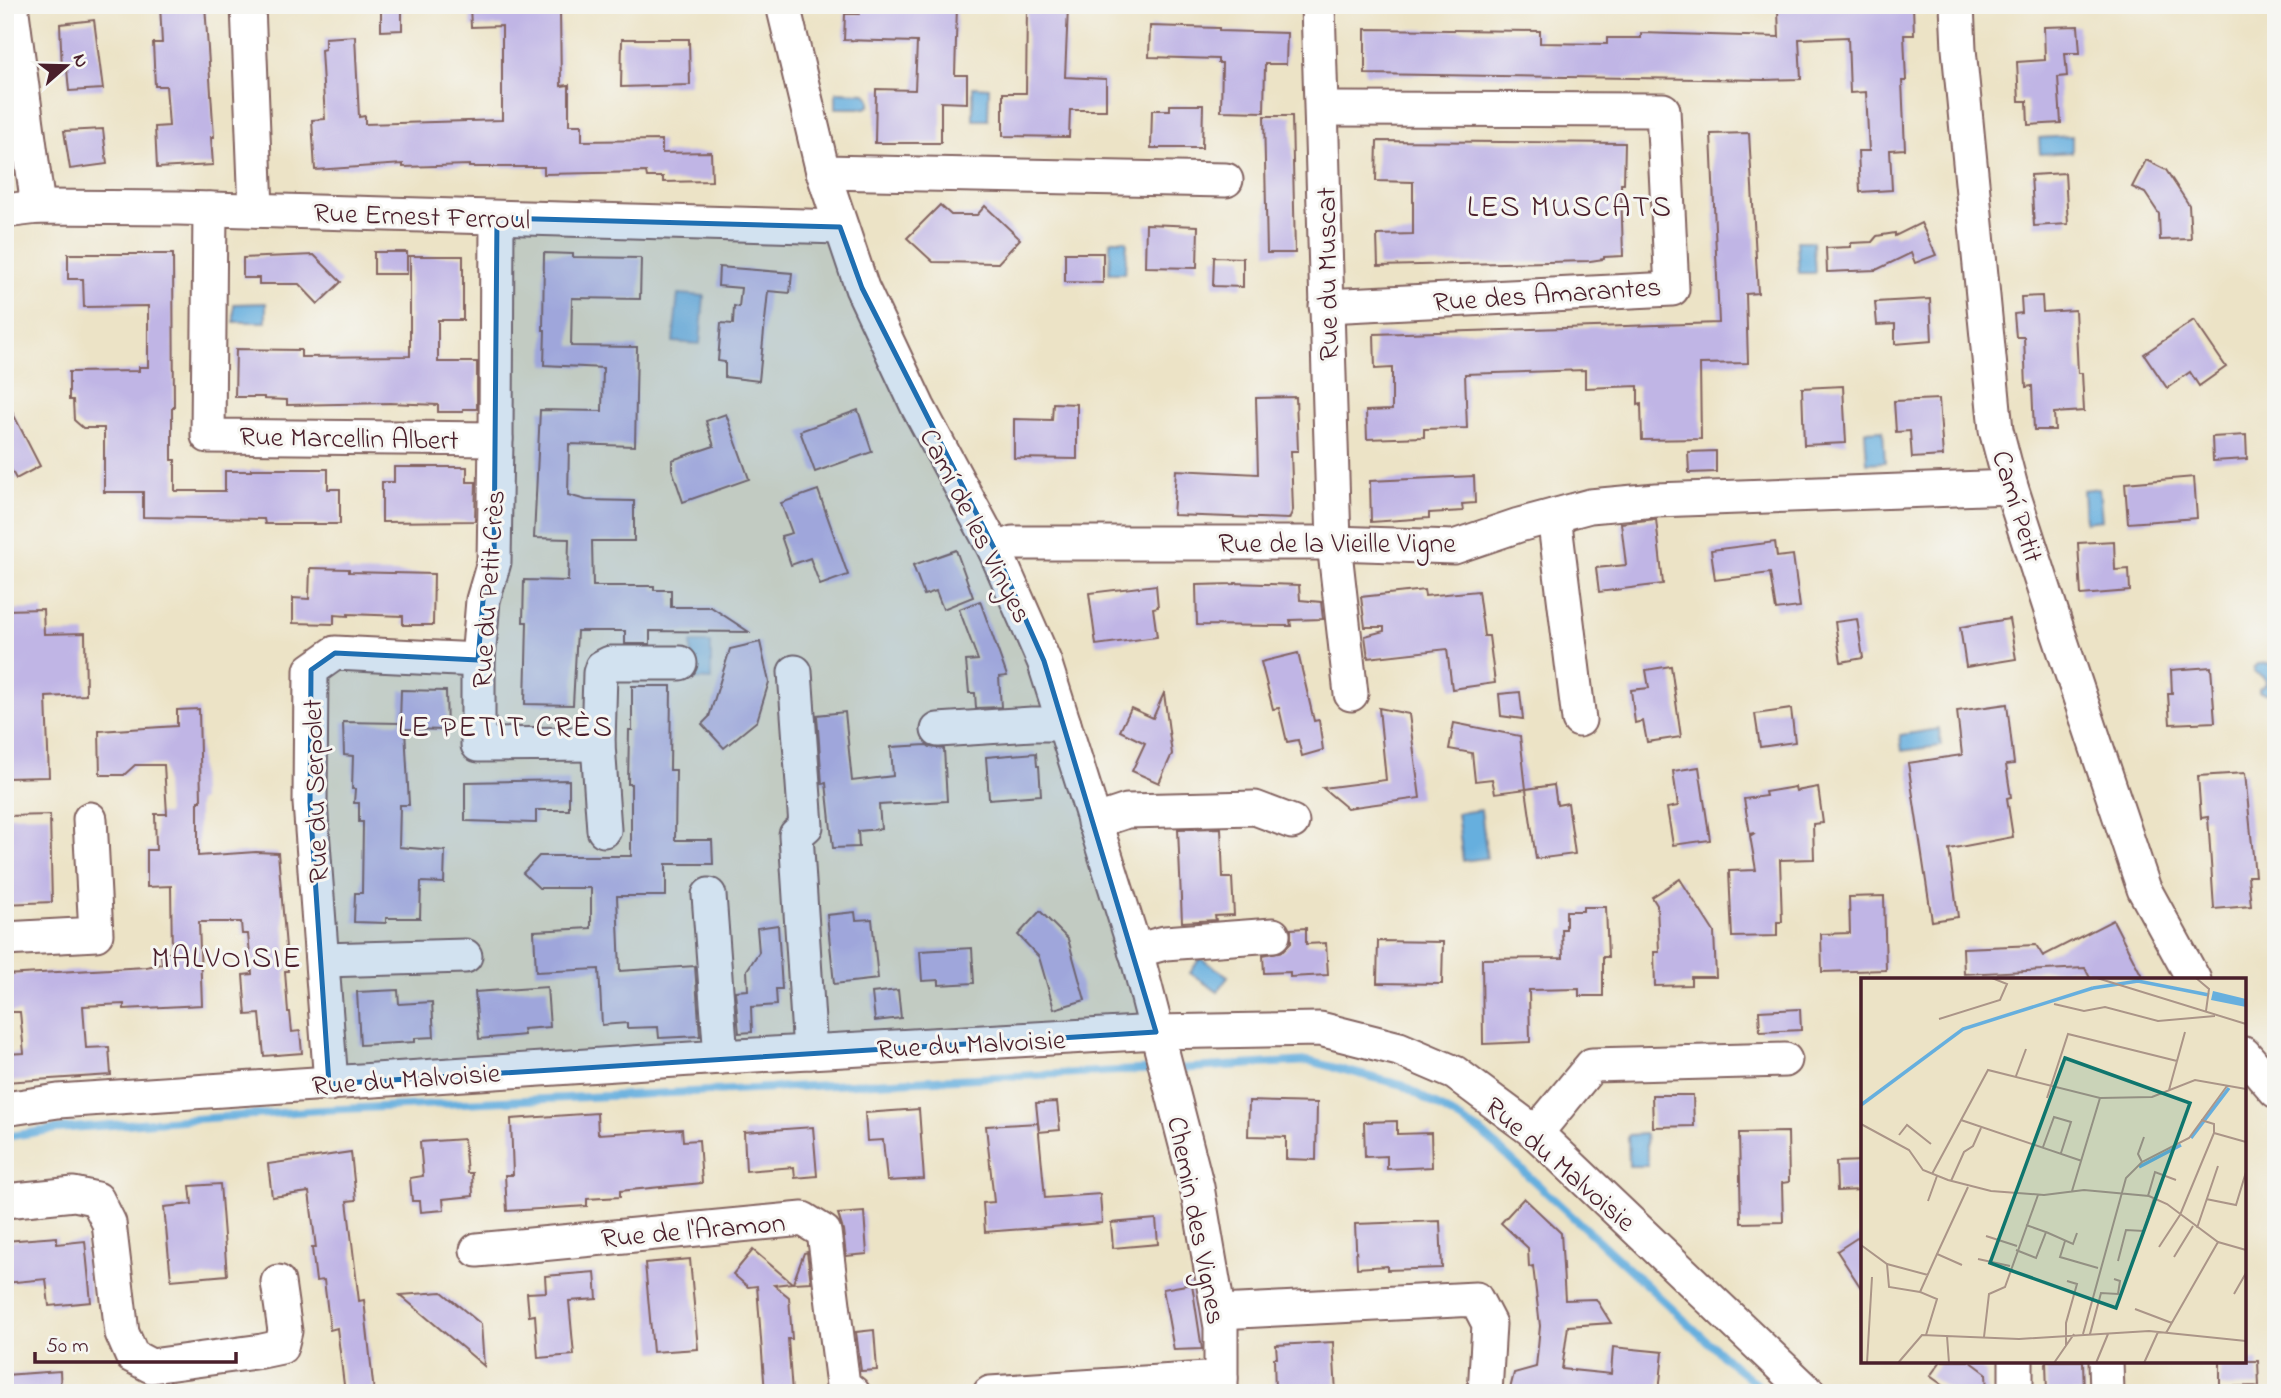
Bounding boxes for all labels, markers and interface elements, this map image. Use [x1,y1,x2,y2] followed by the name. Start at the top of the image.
[32,32,102,102] north arrow
[65,50,95,72] text: N
[1307,187,1352,361] street label: Rue du Muscat
[1467,187,1673,231] district label: LES MUSCATS
[313,194,531,243] street label: Rue Ernest Ferroul
[1432,268,1663,325] street label: Rue des Amarantes
[239,418,459,463] street label: Rue Marcellin Albert
[907,422,1041,631] street label: Camí de les Vinyes
[1979,446,2052,568] street label: Camí Petit
[463,489,518,690] street label: Rue du Petit Crès
[1218,525,1456,566] street label: Rue de la Vieille Vigne
[294,698,341,884] street label: Rue du Serpolet
[398,707,614,751] district label: LE PETIT CRÈS
[151,938,303,982] district label: MALVOISIE
[1861,978,2246,1363] inset map
[876,1021,1067,1072] street label: Rue du Malvoisie
[311,1054,502,1109] street label: Rue du Malvoisie
[1474,1088,1644,1243] street label: Rue du Malvoisie
[1154,1113,1235,1328] street label: Chemin des Vignes
[599,1204,787,1261] street label: Rue de l'Aramon
[35,1321,236,1365] scale bar
[46,1332,89,1362] text: 50 m

